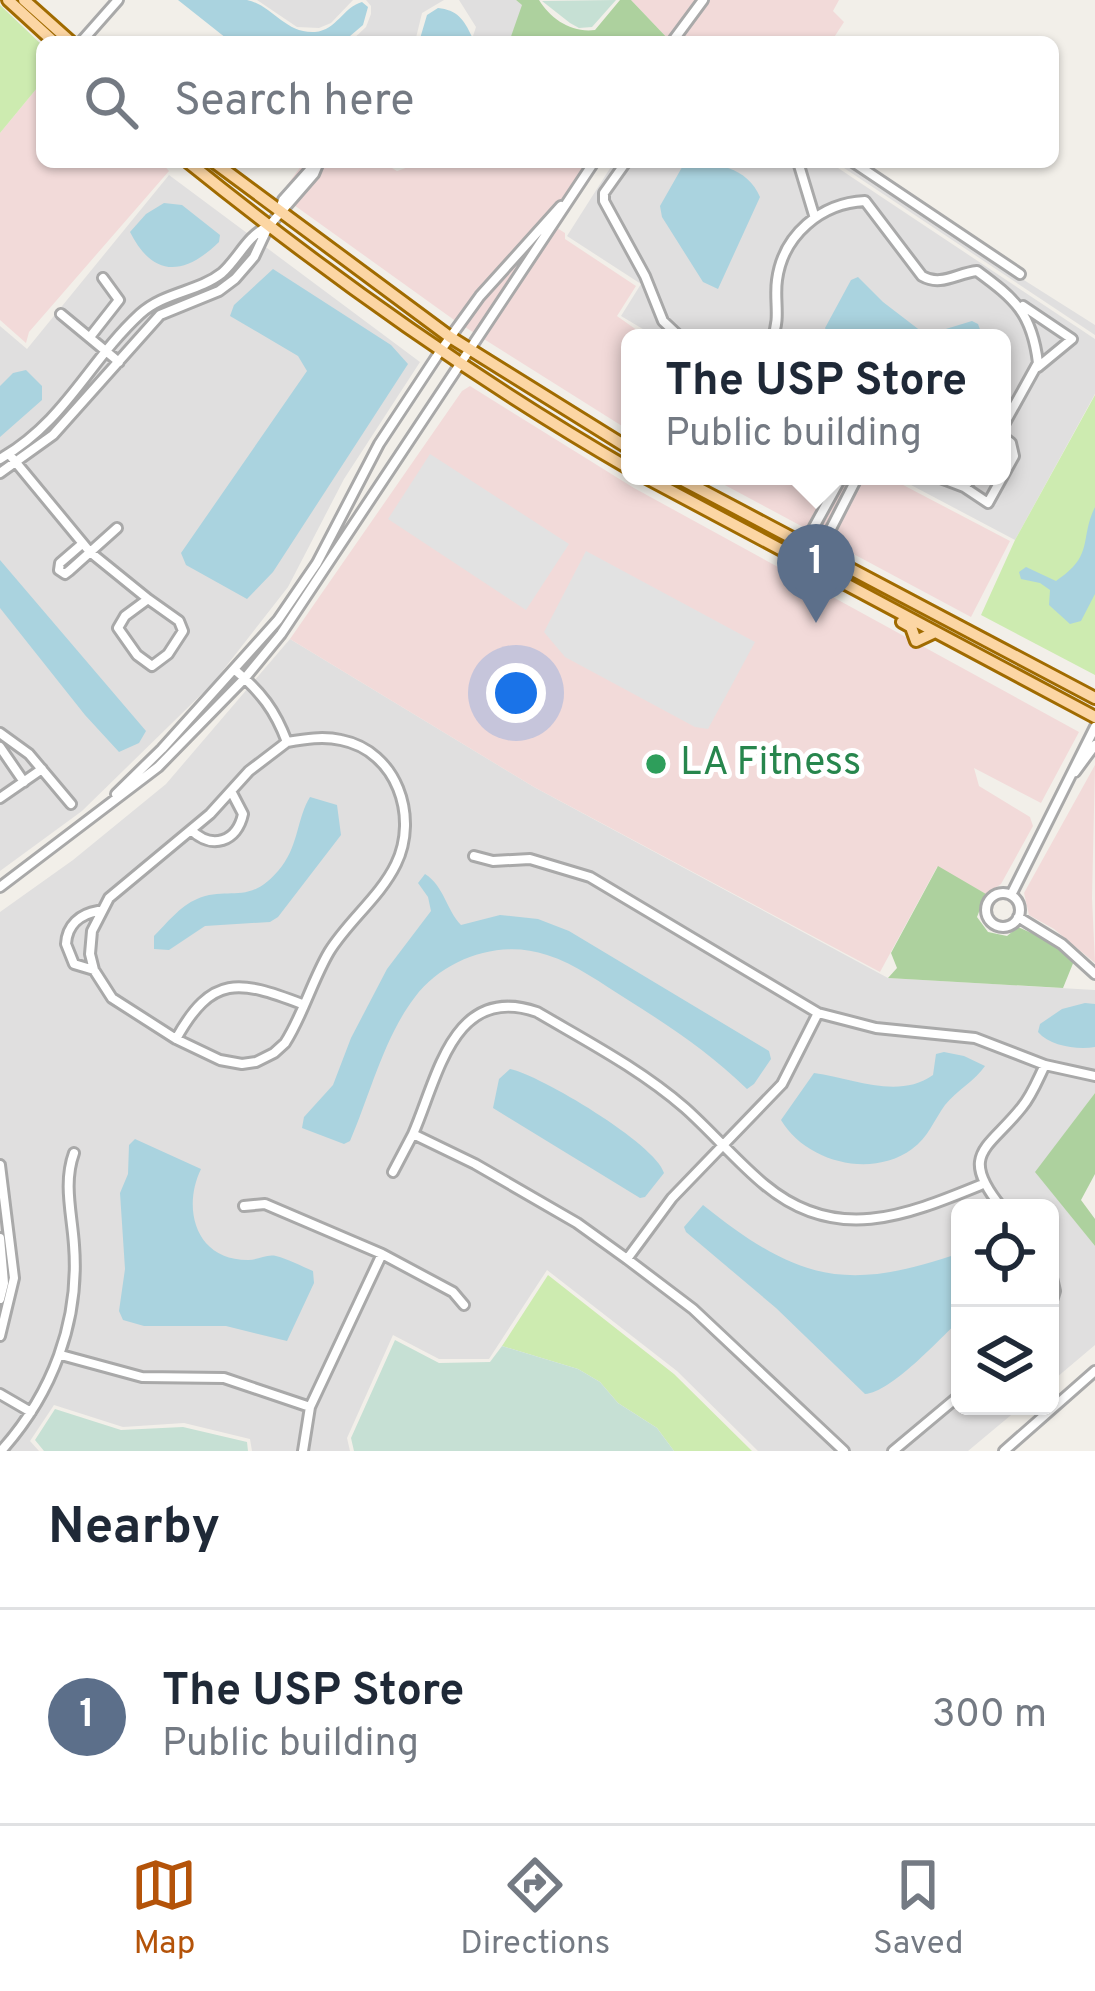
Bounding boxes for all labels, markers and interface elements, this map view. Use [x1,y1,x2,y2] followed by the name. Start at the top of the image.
[36,36,1059,168] search box
[78,69,144,135] icon: search
[174,74,414,131] text: Search here
[621,329,1011,485] popup
[665,354,967,411] text: The USP Store
[665,411,922,460] text: Public building
[777,524,855,623] pin: 1
[486,663,546,723] your location
[680,740,861,789] place label: LA Fitness
[643,751,669,777] marker: LA Fitness
[951,1199,1059,1415] map controls
[951,1199,1059,1307] button: locate
[951,1307,1059,1415] button: layers
[48,1497,220,1562] text: Nearby
[162,1664,464,1721] text: The USP Store
[79,1692,95,1741] text: 1
[932,1692,1047,1741] text: 300 m
[162,1721,419,1770] text: Public building
[131,1852,197,1966] tab: Map
[460,1852,610,1966] tab: Directions
[873,1852,964,1966] tab: Saved

